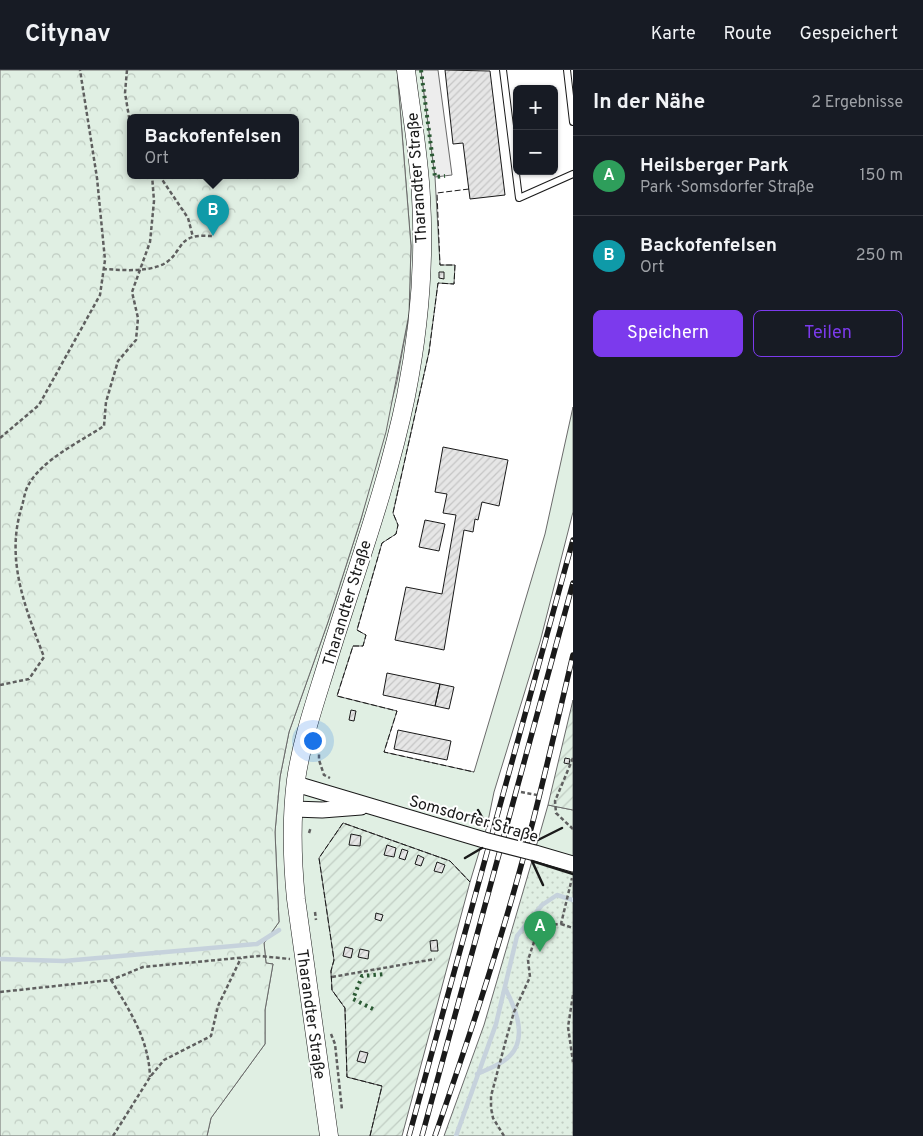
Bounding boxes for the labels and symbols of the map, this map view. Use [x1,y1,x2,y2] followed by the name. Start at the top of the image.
[403,112,433,244] street label: Tharandter Straße
[197,195,229,236] pin: B
[319,538,377,669] street label: Tharandter Straße
[300,728,326,754] your location
[407,792,540,848] street label: Somsdorfer Straße
[524,911,556,952] pin: A
[291,948,329,1081] street label: Tharandter Straße

